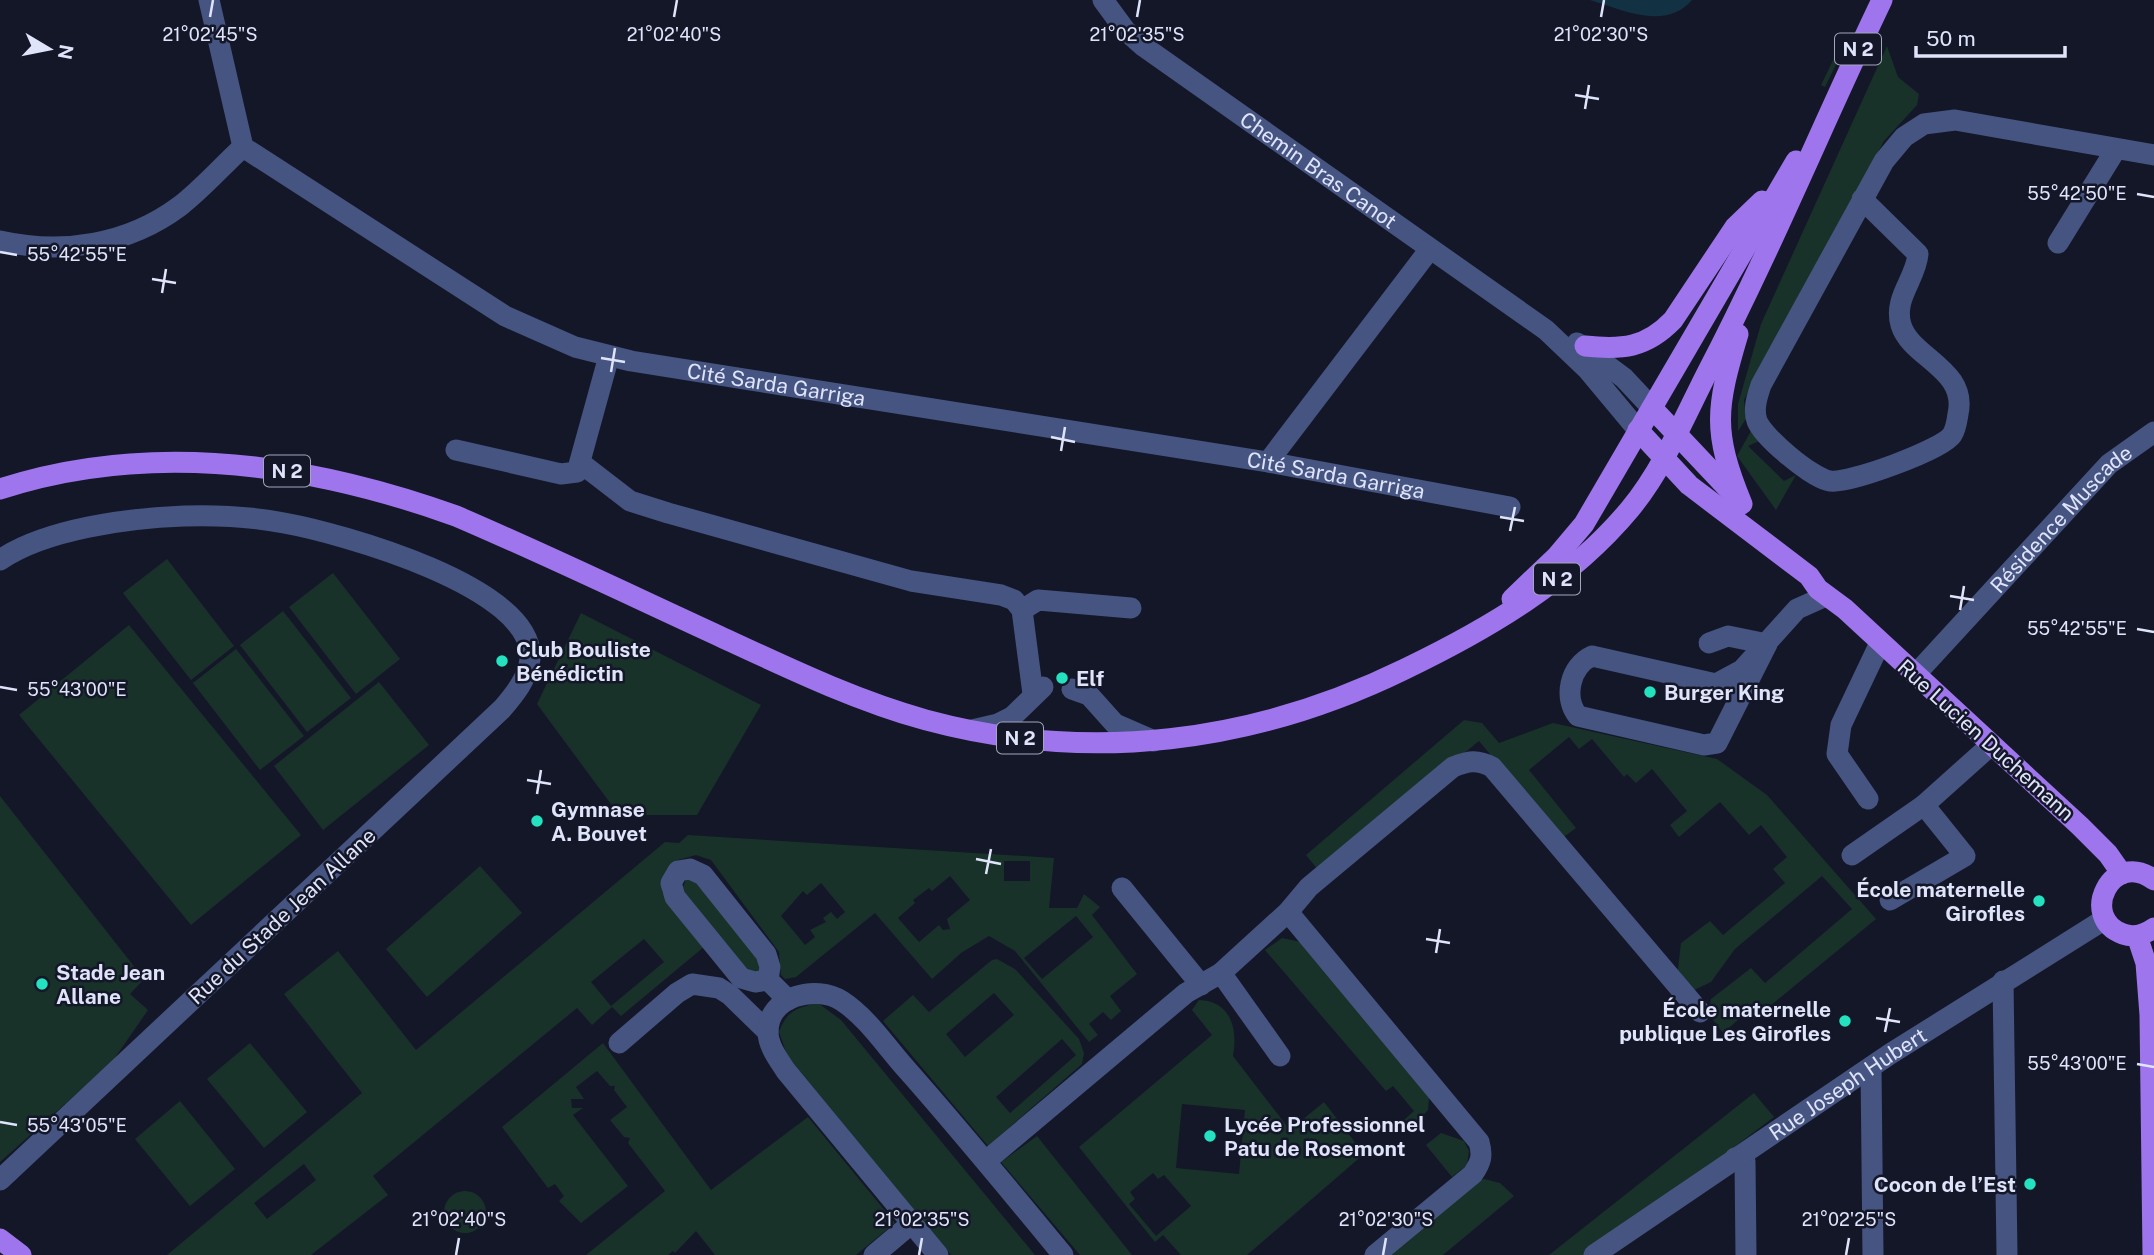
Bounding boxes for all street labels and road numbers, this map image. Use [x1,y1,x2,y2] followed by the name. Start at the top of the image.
[1835,34,1881,64] road number: N 2
[1235,106,1402,233] street label: Chemin Bras Canot
[685,358,867,411] street label: Cité Sarda Garriga
[1985,439,2137,598] street label: Résidence Muscade
[1245,446,1427,503] street label: Cité Sarda Garriga
[264,456,310,486] road number: N 2
[1534,564,1580,594] road number: N 2
[1893,654,2079,826] street label: Rue Lucien Duchemann
[997,722,1043,754] road number: N 2
[183,823,381,1009] street label: Rue du Stade Jean Allane
[1764,1022,1931,1145] street label: Rue Joseph Hubert

